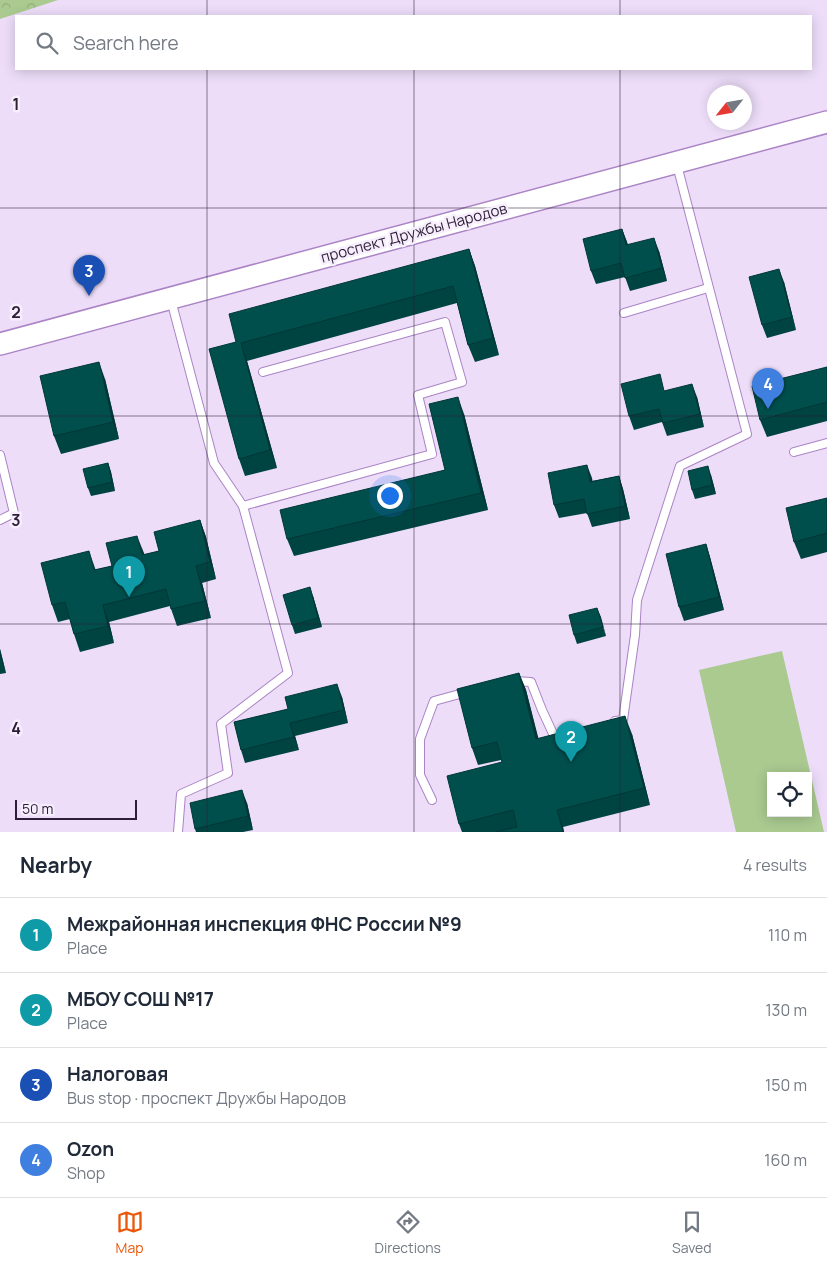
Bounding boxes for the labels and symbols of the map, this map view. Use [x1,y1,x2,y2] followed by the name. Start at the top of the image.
[707,85,752,130] north arrow
[12,93,20,115] text: 1
[318,198,509,268] street label: проспект Дружбы Народов
[73,255,105,296] pin: 3
[11,301,21,323] text: 2
[752,368,784,409] pin: 4
[377,483,403,509] your location
[11,509,21,531] text: 3
[113,556,145,597] pin: 1
[11,717,21,739] text: 4
[555,721,587,762] pin: 2
[15,797,138,820] scale bar

